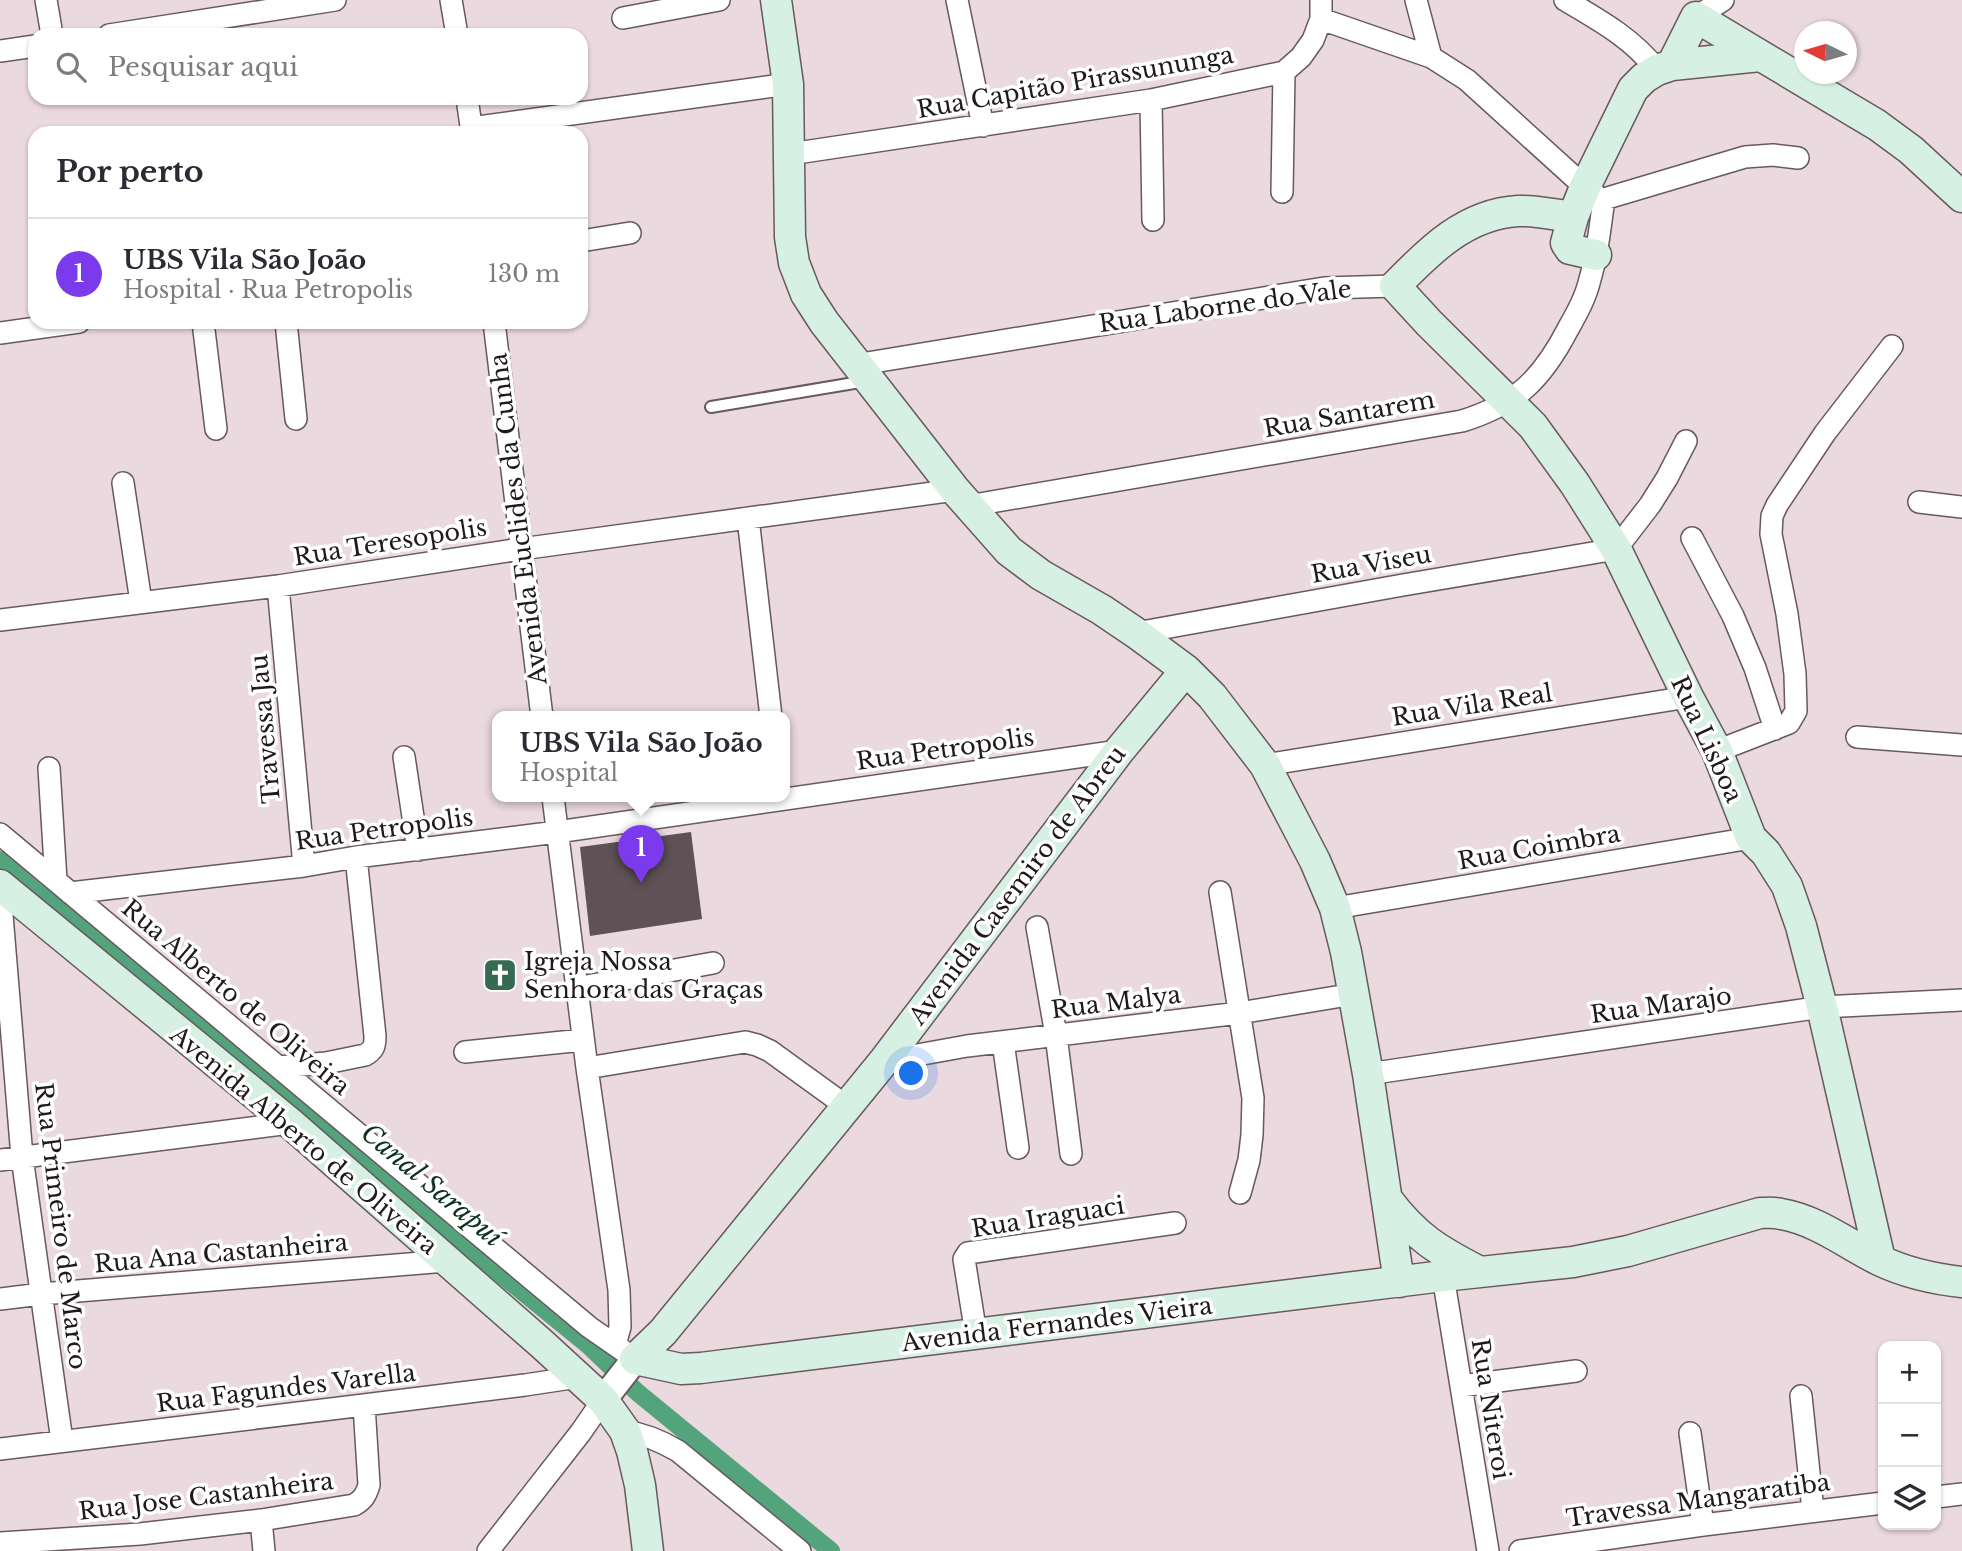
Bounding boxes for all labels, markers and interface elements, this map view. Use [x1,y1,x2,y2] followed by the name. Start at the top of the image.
[1794,21,1857,84] north arrow
[28,28,588,105] search box
[914,40,1236,124] street label: Rua Capitão Pirassununga
[52,48,90,86] icon: search
[108,51,298,83] text: Pesquisar aqui
[56,153,204,190] text: Por perto
[123,244,366,276] text: UBS Vila São João
[74,260,84,288] text: 1
[488,260,560,288] text: 130 m
[1097,274,1353,338] street label: Rua Laborne do Vale
[123,276,413,304] text: Hospital · Rua Petropolis
[483,351,553,687] street label: Avenida Euclides da Cunha
[1261,385,1437,443] street label: Rua Santarem
[291,512,489,572] street label: Rua Teresopolis
[1309,539,1433,589] street label: Rua Viseu
[244,653,286,805] street label: Travessa Jau
[1665,671,1749,807] street label: Rua Lisboa
[1390,678,1554,732] street label: Rua Vila Real
[492,711,790,802] popup
[854,722,1036,776] street label: Rua Petropolis
[519,727,763,759] text: UBS Vila São João
[902,740,1131,1031] street label: Avenida Casemiro de Abreu
[519,759,618,787] text: Hospital
[293,802,475,856] street label: Rua Petropolis
[1456,818,1623,876] street label: Rua Coimbra
[618,825,664,883] pin: 1
[116,893,356,1101] street label: Rua Alberto de Oliveira
[524,947,763,1004] place label: Igreja Nossa Senhora das Graças
[481,956,519,994] church icon: Igreja Nossa Senhora das Graças
[1050,980,1183,1024] street label: Rua Malya
[1589,981,1733,1029] street label: Rua Marajo
[164,1019,444,1261] street label: Avenida Alberto de Oliveira
[894,1056,928,1090] your location
[29,1081,93,1371] street label: Rua Primeiro de Marco
[355,1117,511,1255] water label: Canal Sarapuí
[969,1191,1127,1243] street label: Rua Iraguaci
[93,1227,350,1279] street label: Rua Ana Castanheira
[899,1290,1215,1358] street label: Avenida Fernandes Vieira
[1466,1336,1516,1482] street label: Rua Niteroi
[1878,1341,1941,1530] map controls
[1878,1341,1941,1404] button: +
[155,1358,418,1418] street label: Rua Fagundes Varella
[1878,1404,1941,1467] button: −
[77,1466,336,1526] street label: Rua Jose Castanheira
[1564,1467,1832,1533] street label: Travessa Mangaratiba
[1878,1467,1941,1530] button: layers

